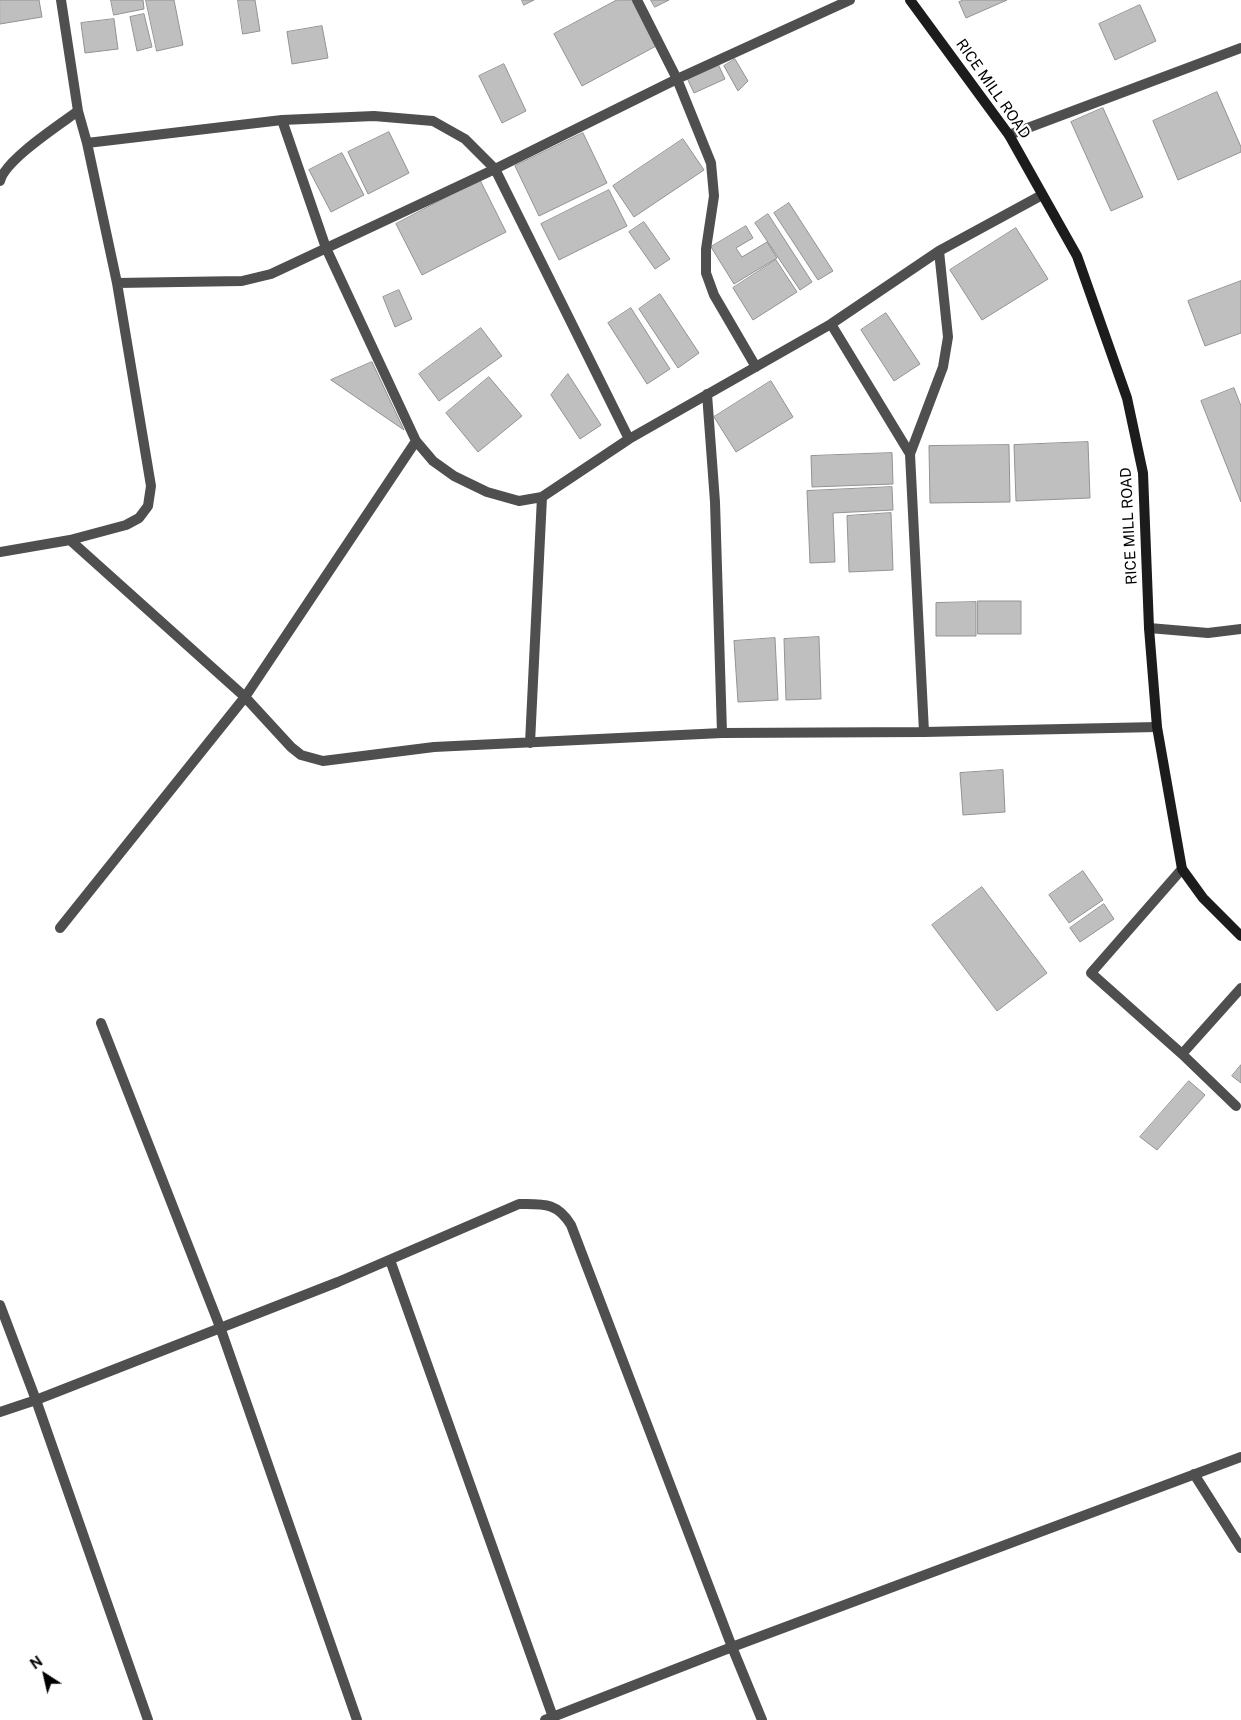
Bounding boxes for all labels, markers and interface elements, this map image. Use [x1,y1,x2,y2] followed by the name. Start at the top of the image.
[952,36,1034,142] street label: RICE MILL ROAD
[1117,467,1141,585] street label: RICE MILL ROAD
[20,1650,70,1700] north arrow
[27,1653,45,1672] text: N

